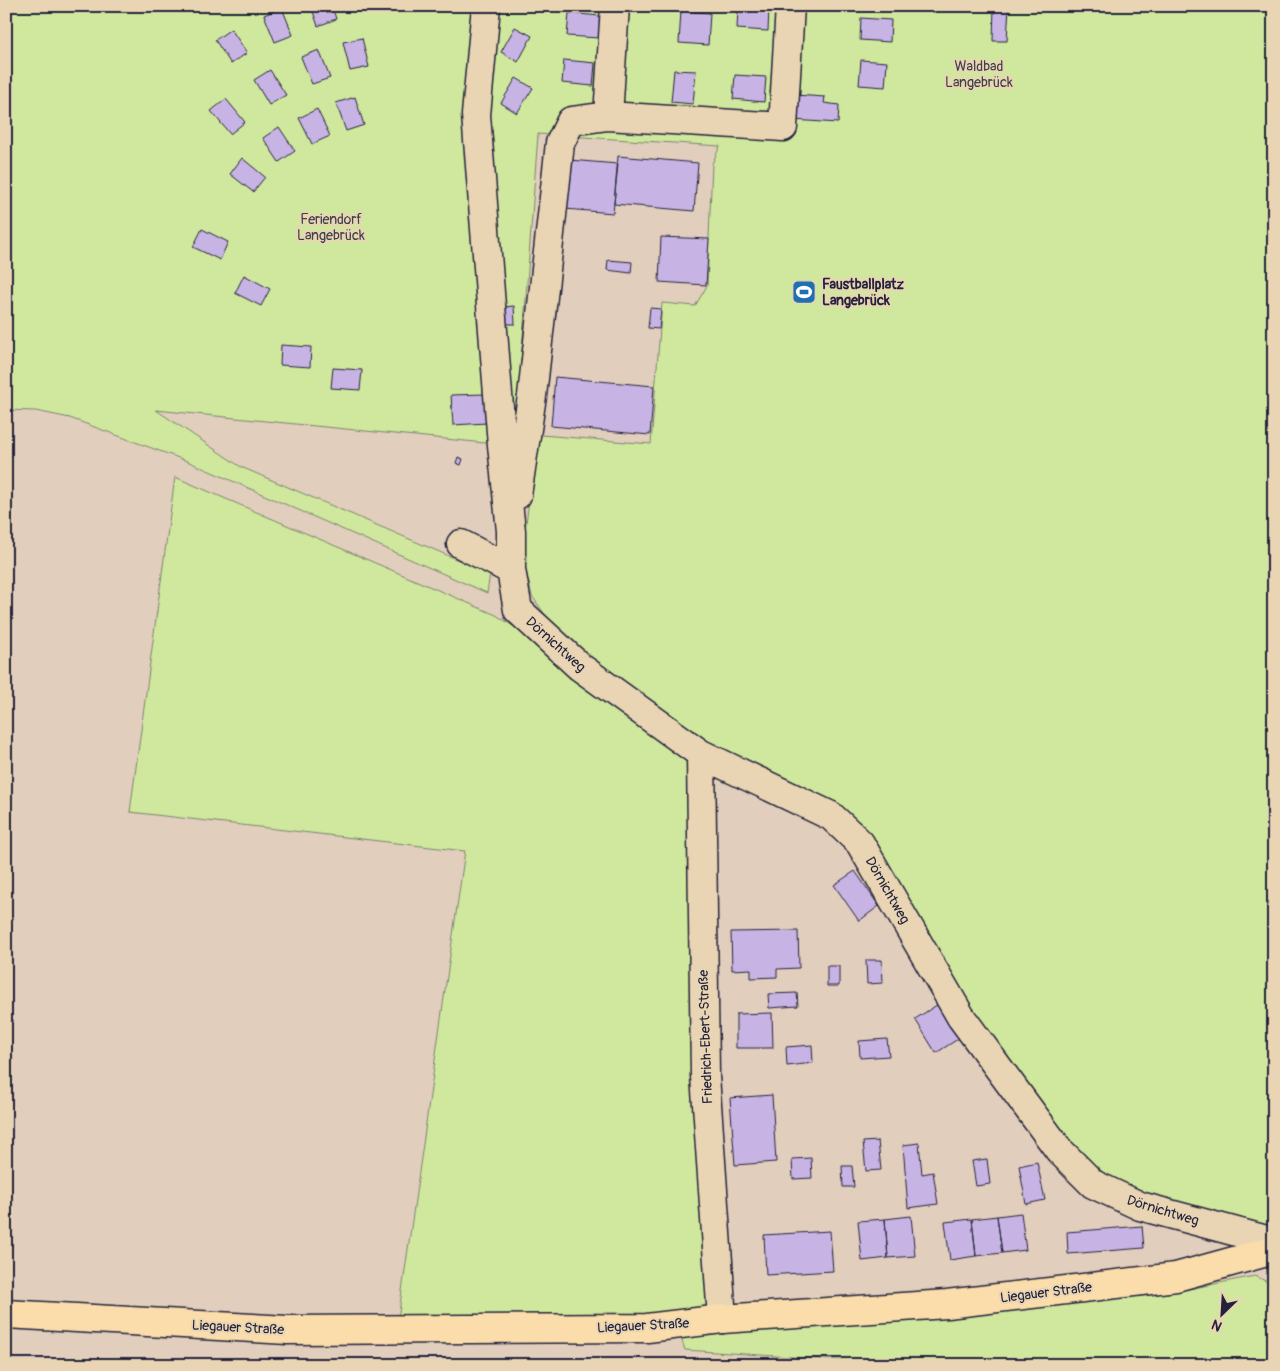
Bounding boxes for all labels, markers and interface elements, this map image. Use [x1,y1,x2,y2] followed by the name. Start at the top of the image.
[945,58,1013,91] park label: Waldbad Langebrück
[297,211,365,244] park label: Feriendorf Langebrück
[822,276,904,309] place label: Faustballplatz Langebrück
[791,279,817,305] sports icon: Faustballplatz Langebrück
[522,613,589,676] street label: Dörnichtweg
[862,854,914,927] street label: Dörnichtweg
[695,969,716,1104] street label: Friedrich-Ebert-Straße
[1125,1191,1201,1230] street label: Dörnichtweg
[999,1278,1093,1307] street label: Liegauer Straße
[1198,1288,1248,1338] north arrow
[596,1315,690,1336] street label: Liegauer Straße
[1209,1316,1225,1335] text: N
[191,1317,285,1338] street label: Liegauer Straße

